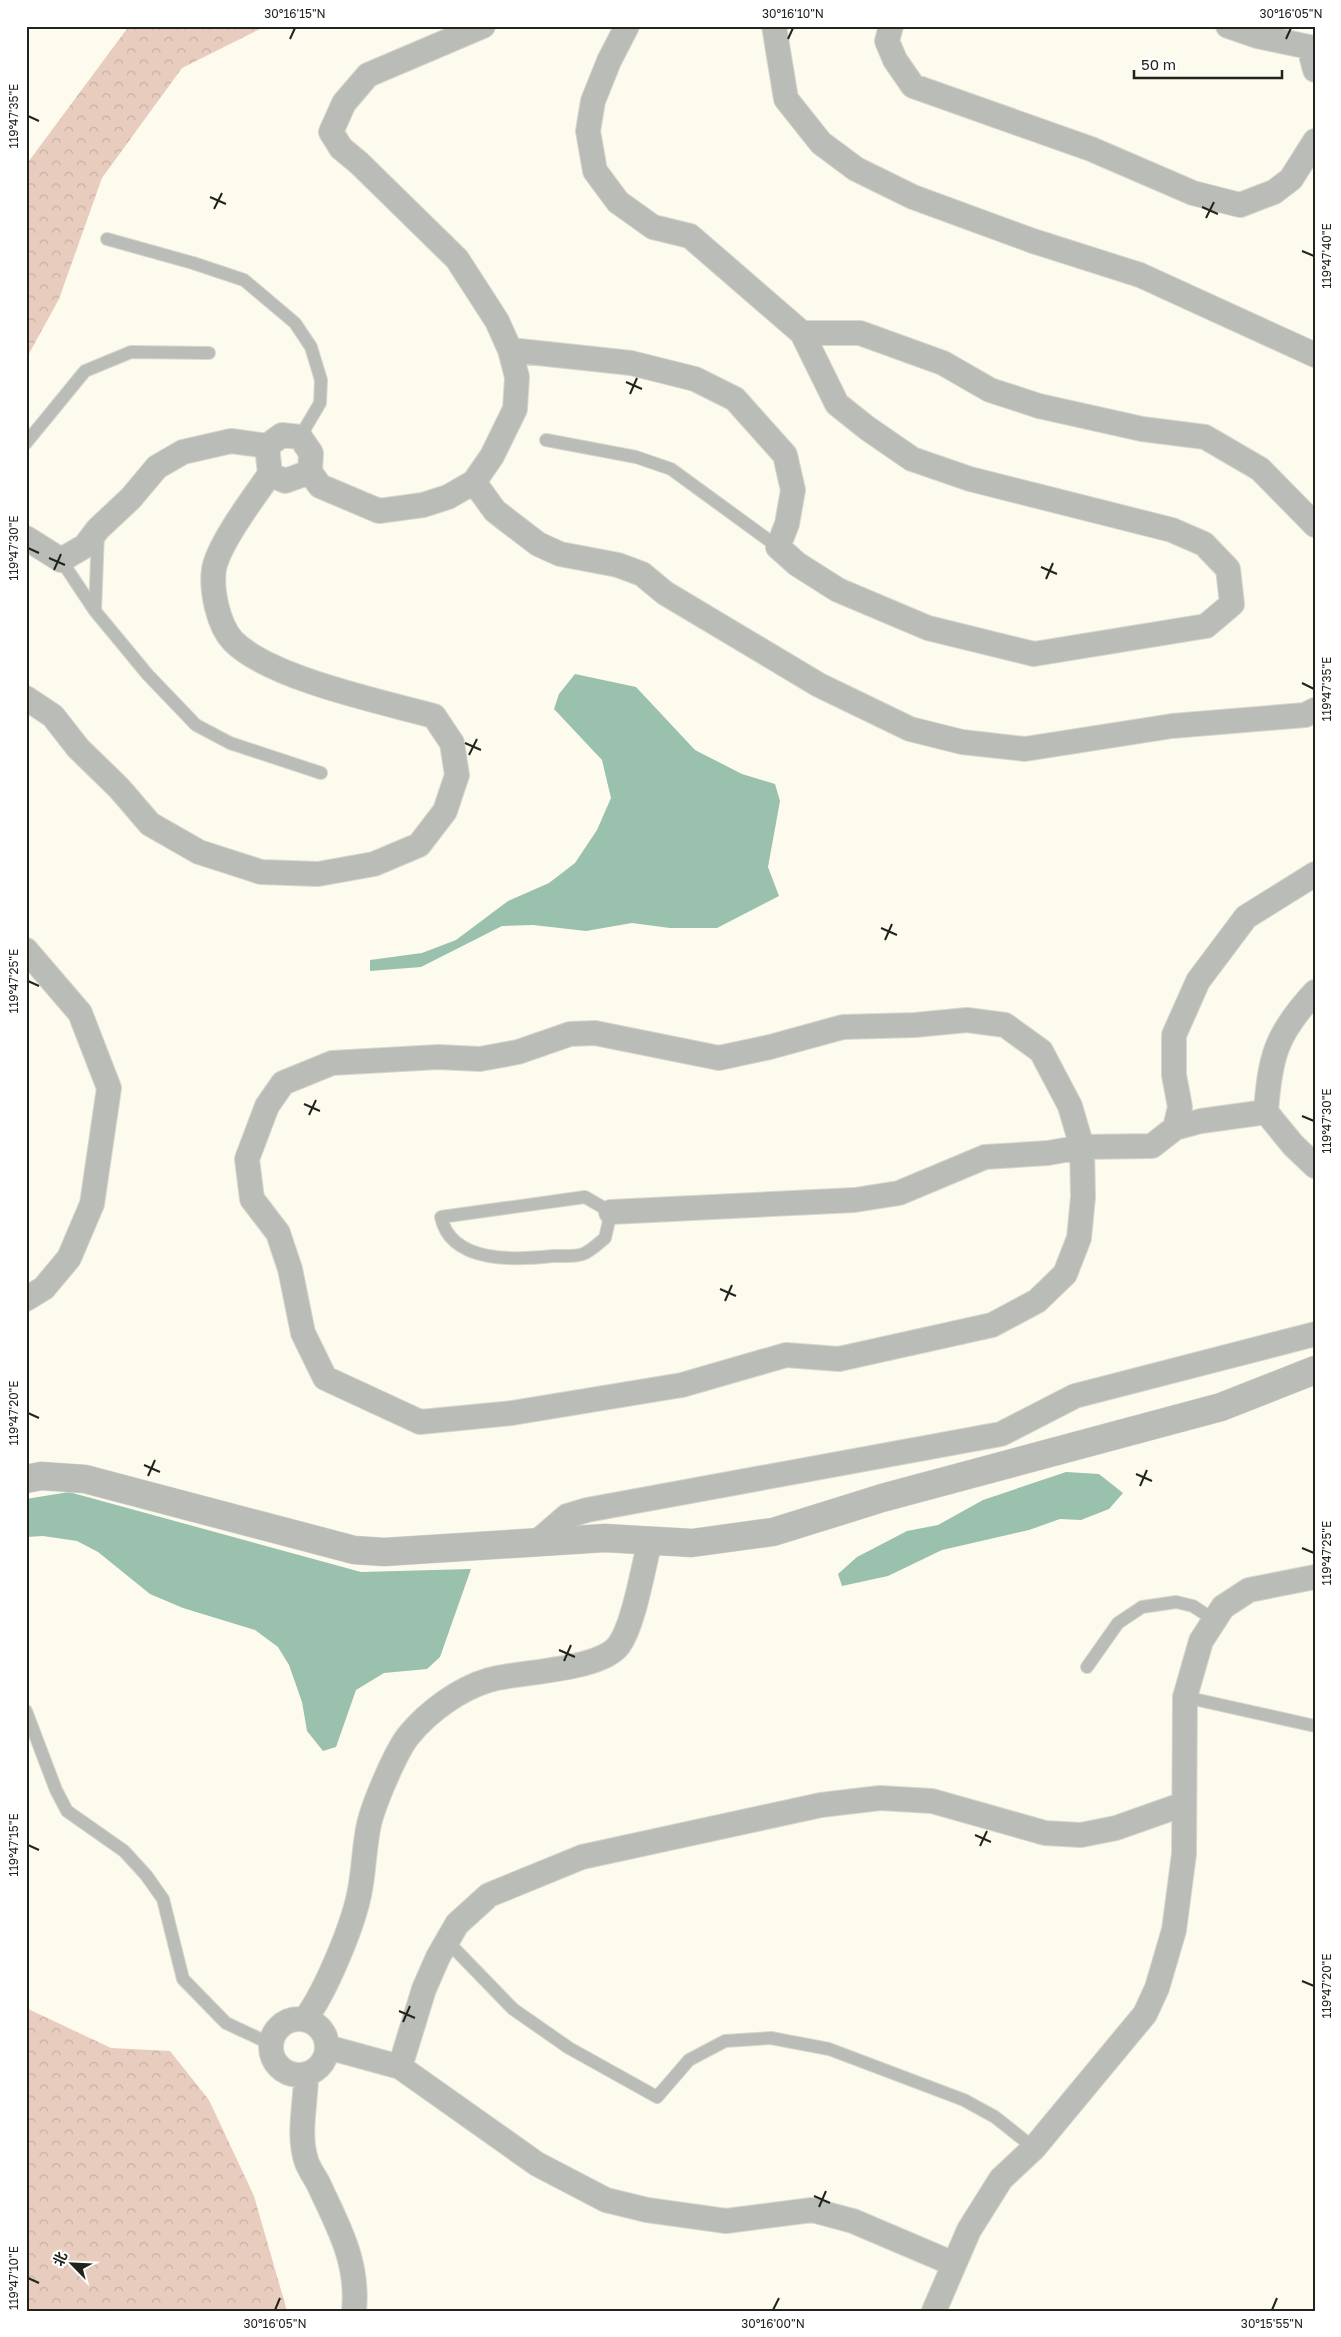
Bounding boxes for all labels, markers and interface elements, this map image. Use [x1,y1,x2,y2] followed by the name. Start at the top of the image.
[264,6,326,21] text: 30°16'15"N
[762,6,824,21] text: 30°16'10"N
[1259,6,1323,21] text: 30°16'05"N
[1134,48,1281,80] scale bar
[1141,55,1176,73] text: 50 m
[6,84,21,148] text: 119°47'35"E
[1319,223,1334,289] text: 119°47'40"E
[6,515,21,581] text: 119°47'30"E
[1319,657,1334,721] text: 119°47'35"E
[6,949,21,1013] text: 119°47'25"E
[1319,1088,1334,1154] text: 119°47'30"E
[6,1380,21,1446] text: 119°47'20"E
[1319,1521,1334,1585] text: 119°47'25"E
[6,1813,21,1877] text: 119°47'15"E
[1319,1953,1334,2019] text: 119°47'20"E
[48,2240,98,2290] north arrow
[6,2246,21,2310] text: 119°47'10"E
[49,2249,70,2268] text: 北
[243,2316,307,2331] text: 30°16'05"N
[741,2316,805,2331] text: 30°16'00"N
[1241,2316,1303,2331] text: 30°15'55"N

